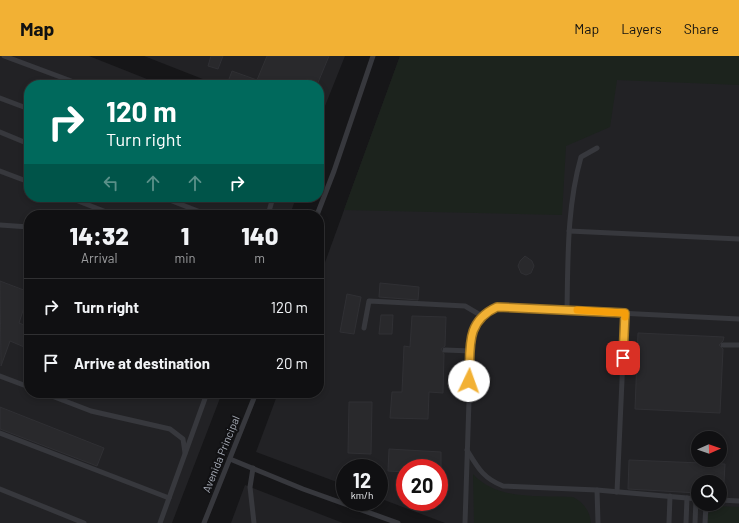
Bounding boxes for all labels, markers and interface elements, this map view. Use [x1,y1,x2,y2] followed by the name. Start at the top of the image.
[20,17,54,40] text: Map
[574,20,599,37] text: Map
[621,20,662,37] text: Layers
[684,20,719,37] text: Share
[106,94,177,128] text: 120 m
[40,96,92,148] icon: right
[106,128,182,150] text: Turn right
[100,172,122,194] icon: left
[142,172,164,194] icon: ahead
[184,172,206,194] icon: ahead
[226,172,248,194] icon: right
[70,221,129,250] text: 14:32
[181,221,189,250] text: 1
[241,221,278,250] text: 140
[81,250,117,266] text: Arrival
[174,250,196,266] text: min
[254,250,265,266] text: m
[40,296,62,318] icon: right
[74,298,139,316] text: Turn right
[271,298,308,316] text: 120 m
[606,341,640,375] pin
[612,347,634,369] icon: arrive
[40,352,62,374] icon: arrive
[74,354,210,372] text: Arrive at destination
[276,354,308,372] text: 20 m
[448,360,490,402] position arrow
[199,413,242,494] street label: Avenida Principal
[691,431,727,467] north arrow
[691,431,727,511] map controls
[396,459,448,511] speed limit sign: 20
[353,468,371,492] text: 12
[691,475,727,511] button: search
[351,489,373,501] text: km/h

